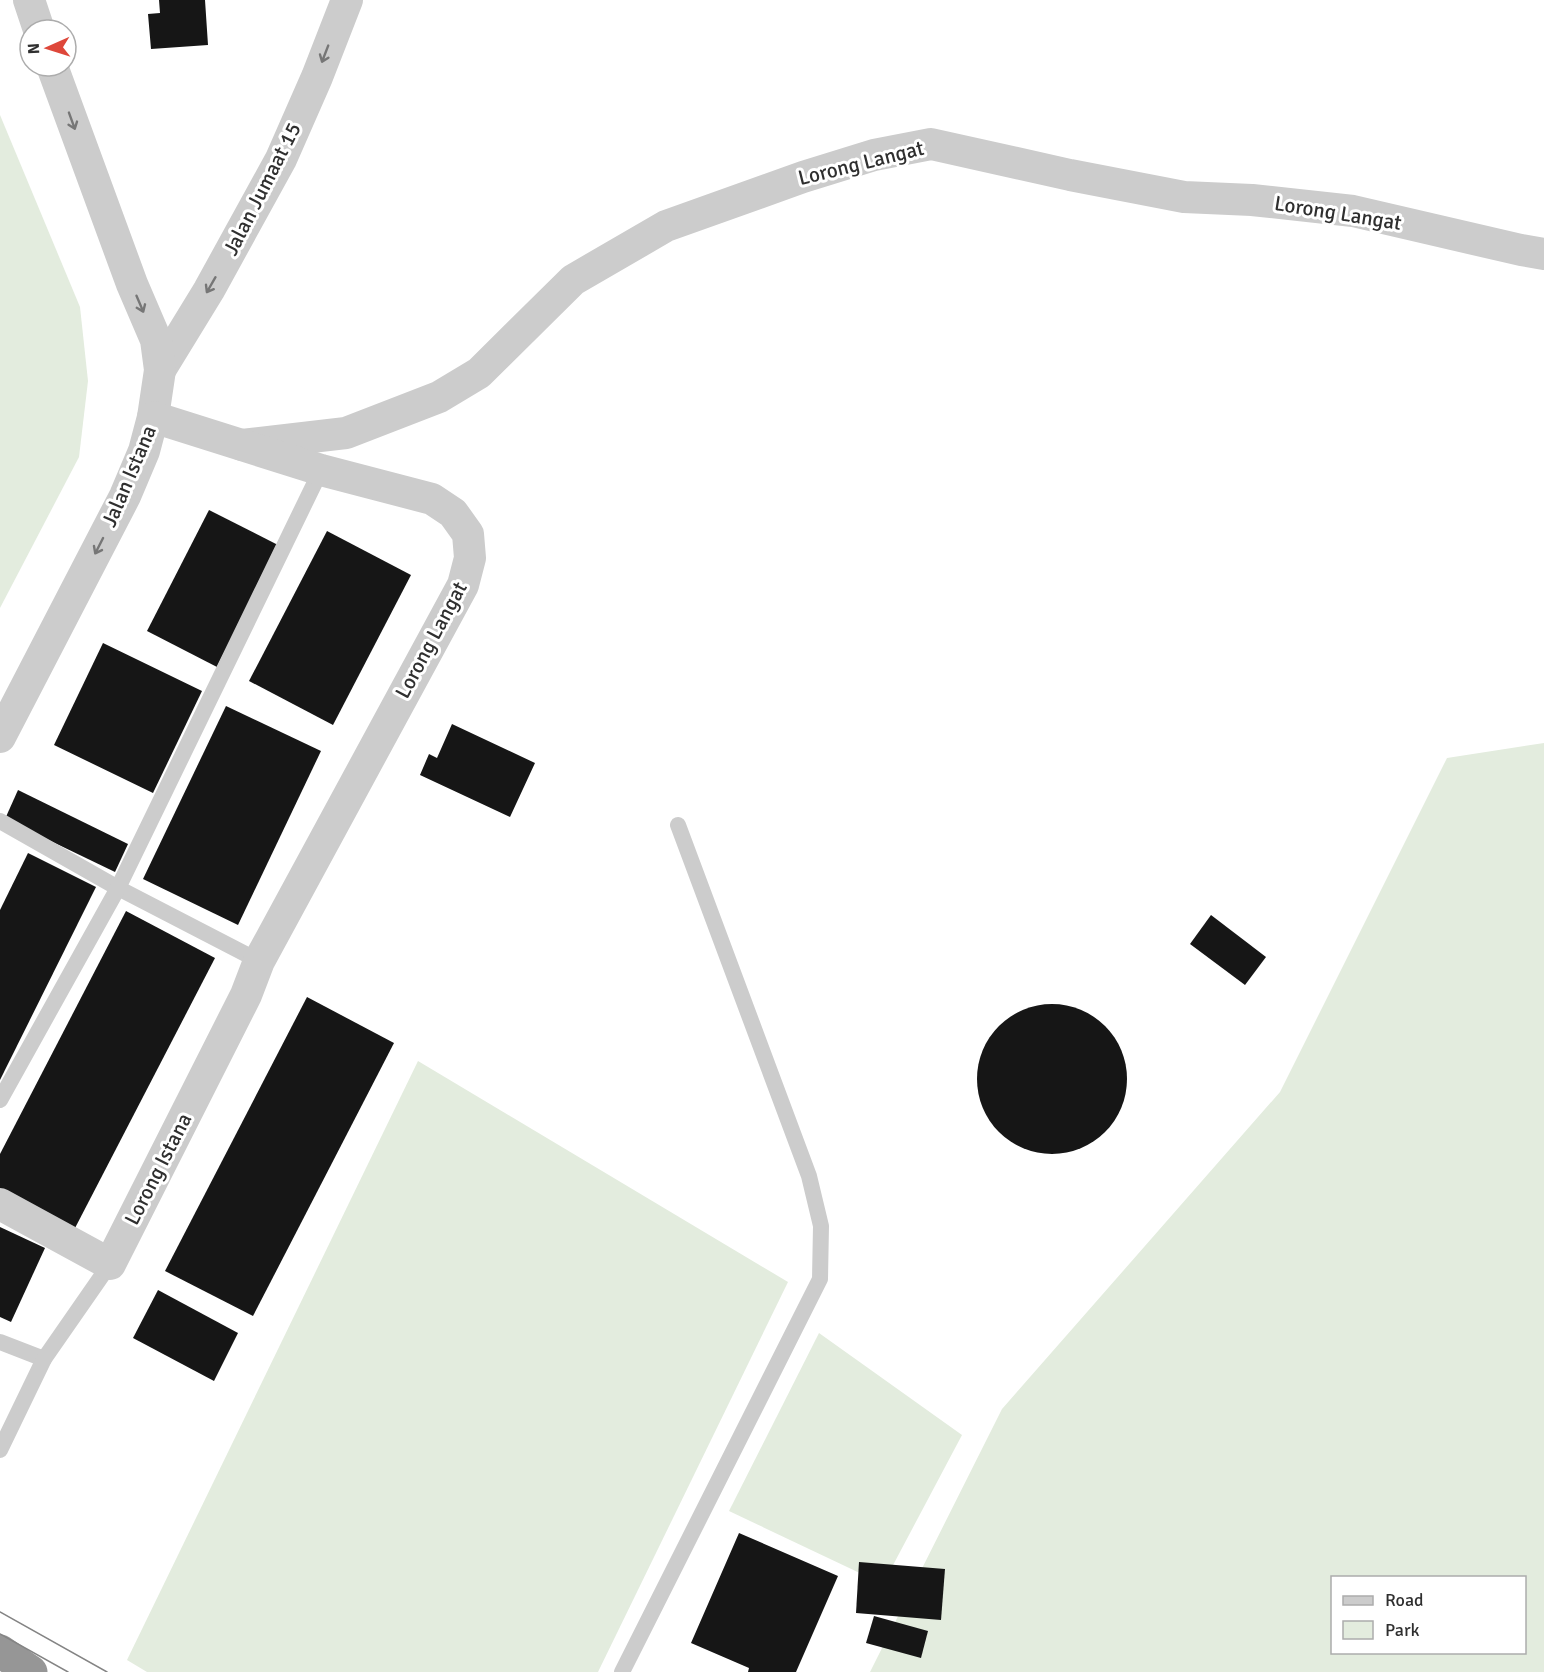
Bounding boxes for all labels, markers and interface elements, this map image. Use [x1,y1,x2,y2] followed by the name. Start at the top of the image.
[18,18,78,78] north arrow
[24,43,44,55] text: N
[319,45,330,63] one-way arrow
[68,111,79,130] one-way arrow
[217,118,307,260] street label: Jalan Jumaat 15
[796,135,926,191] street label: Lorong Langat
[1273,190,1403,236] street label: Lorong Langat
[205,276,216,294] one-way arrow
[135,294,146,312] one-way arrow
[96,421,162,531] street label: Jalan Istana
[93,537,105,554] one-way arrow
[389,577,473,703] street label: Lorong Langat
[119,1109,197,1229] street label: Lorong Istana
[1331,1576,1526,1654] legend
[1385,1589,1424,1611] text: Road
[1385,1619,1420,1641] text: Park

